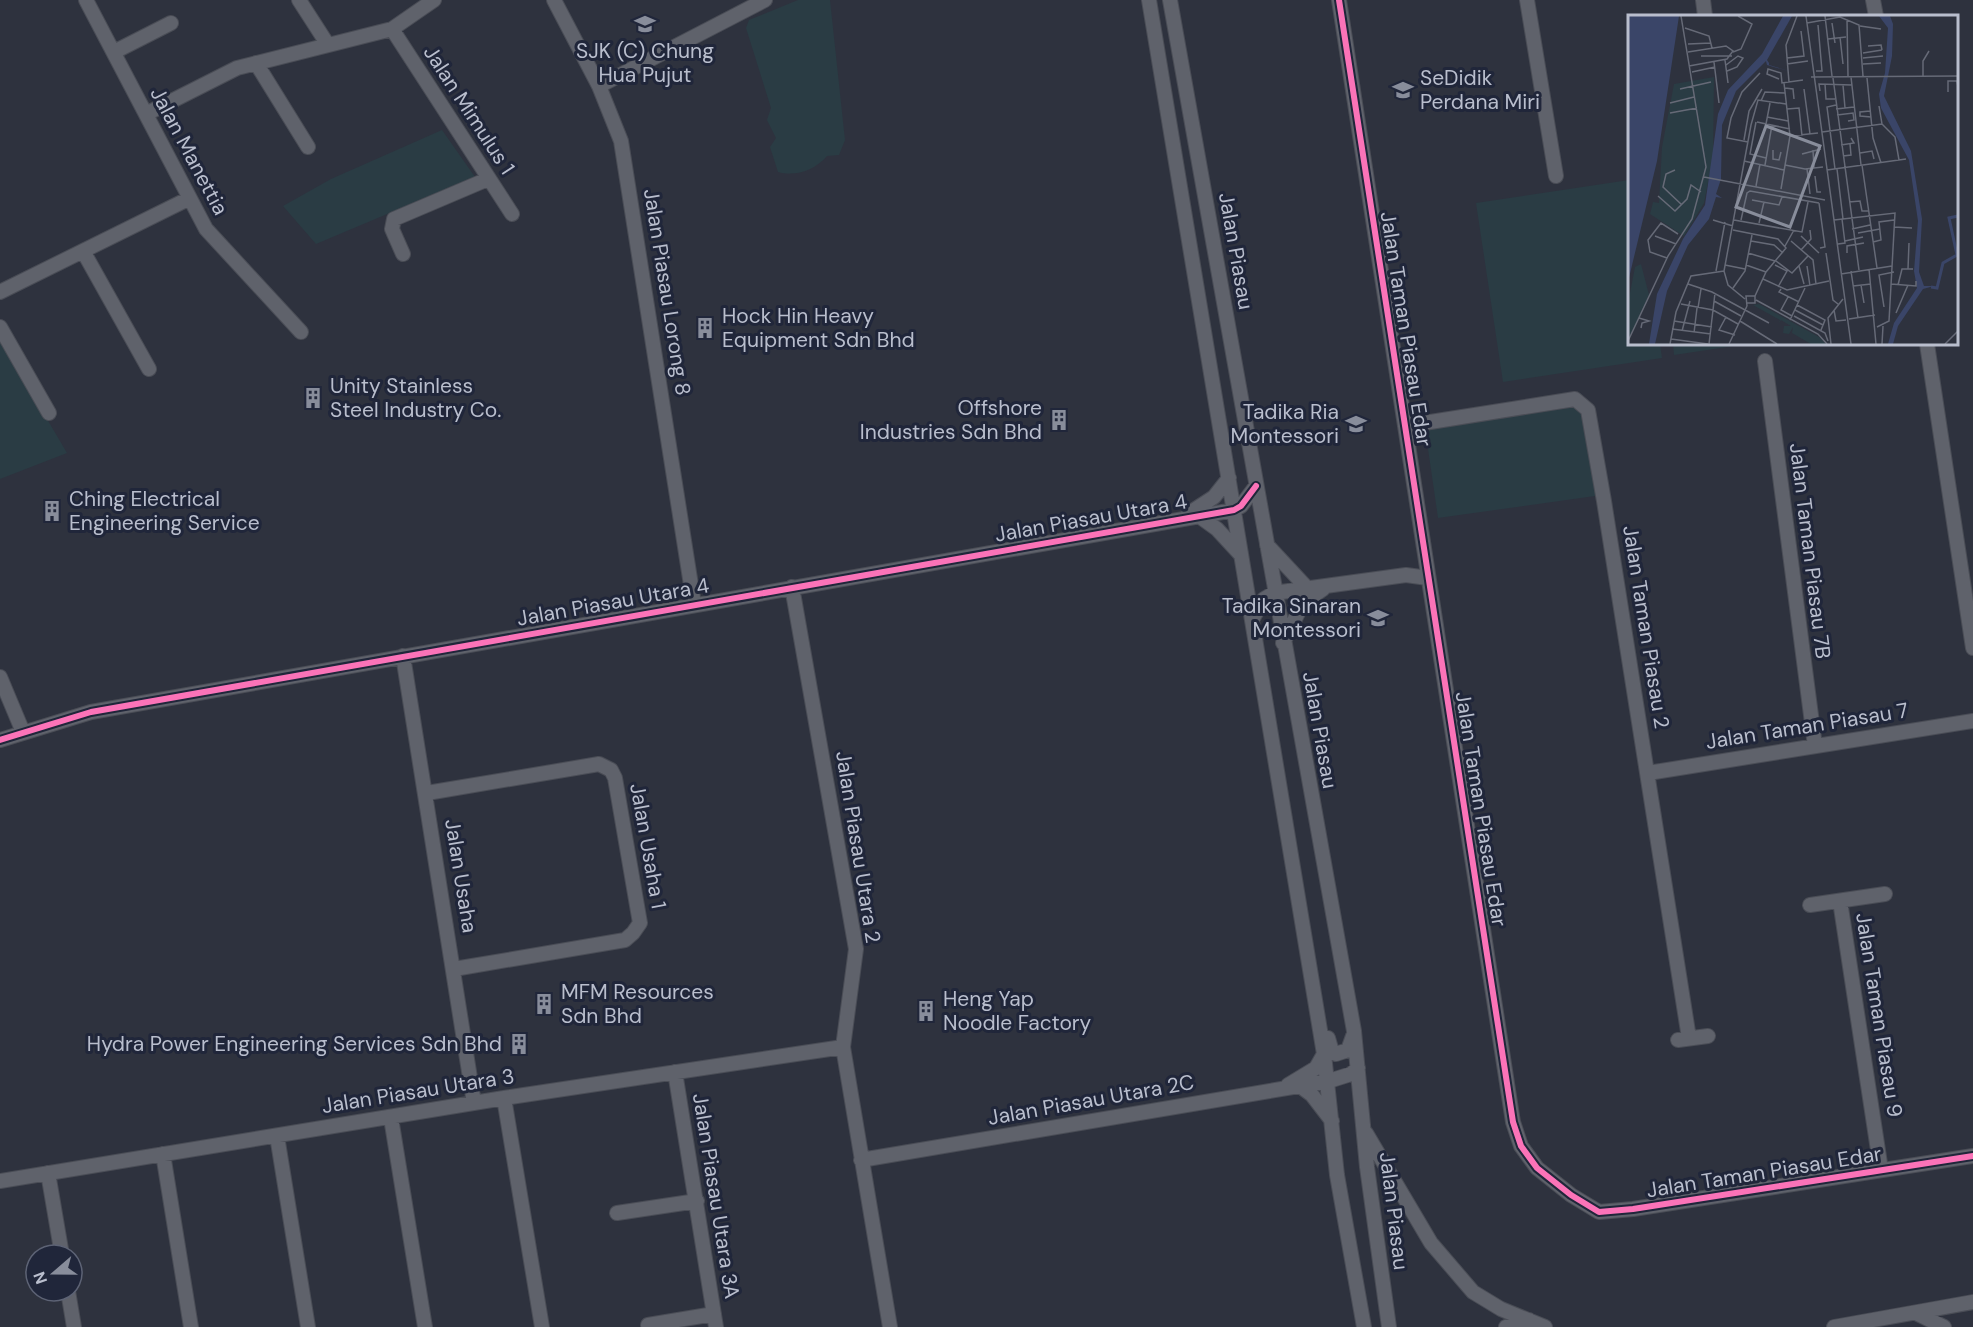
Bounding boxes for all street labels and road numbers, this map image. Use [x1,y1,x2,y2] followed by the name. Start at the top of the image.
[417,40,521,180] street label: Jalan Mimulus 1
[143,82,235,220] street label: Jalan Manettia
[637,187,697,397] street label: Jalan Piasau Lorong 8
[1212,190,1260,312] street label: Jalan Piasau
[1374,209,1438,449] street label: Jalan Taman Piasau Edar
[1783,441,1837,661] street label: Jalan Taman Piasau 7B
[993,487,1190,549] street label: Jalan Piasau Utara 4
[1616,523,1676,731] street label: Jalan Taman Piasau 2
[515,571,712,633] street label: Jalan Piasau Utara 4
[1296,669,1344,791] street label: Jalan Piasau
[1449,689,1513,929] street label: Jalan Taman Piasau Edar
[1704,696,1910,756] street label: Jalan Taman Piasau 7
[829,749,887,945] street label: Jalan Piasau Utara 2
[623,781,673,911] street label: Jalan Usaha 1
[438,817,484,935] street label: Jalan Usaha
[1849,911,1909,1119] street label: Jalan Taman Piasau 9
[320,1062,516,1120] street label: Jalan Piasau Utara 3
[986,1068,1196,1132] street label: Jalan Piasau Utara 2C
[686,1091,746,1301] street label: Jalan Piasau Utara 3A
[1644,1140,1884,1204] street label: Jalan Taman Piasau Edar
[1373,1151,1415,1271] street label: Jalan Piasau

